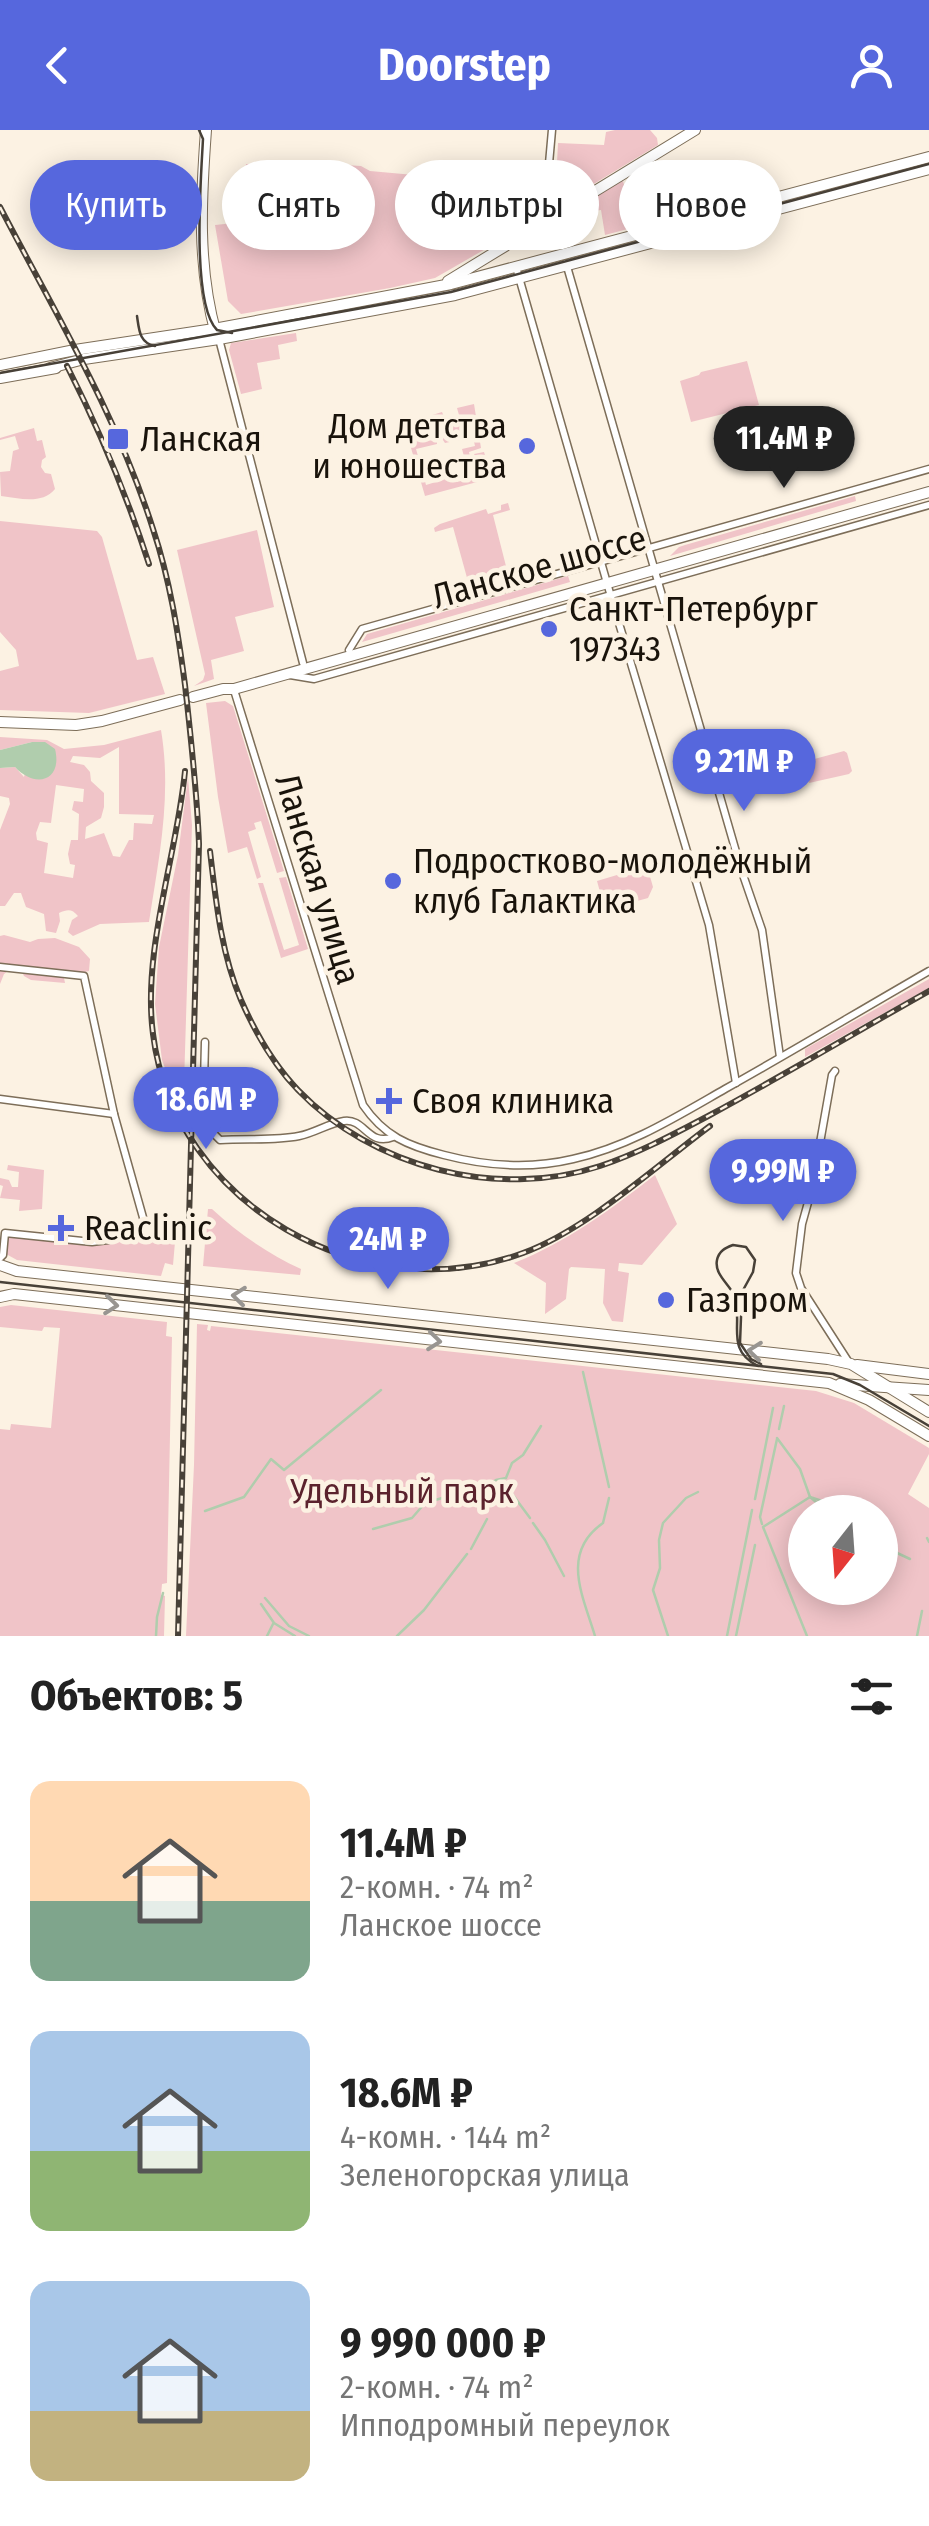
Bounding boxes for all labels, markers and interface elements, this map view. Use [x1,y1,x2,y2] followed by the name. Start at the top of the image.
[30,38,85,93] icon: back
[378,38,551,92] text: Doorstep
[844,38,899,93] icon: person
[30,160,202,250] chip: Купить
[222,160,375,250] chip: Снять
[395,160,599,250] chip: Фильтры
[619,160,782,250] chip: Новое
[312,405,507,487] place label: Дом детства и юношества
[692,406,876,491] pin: 11.4M ₽
[140,418,262,460] place label: Ланская
[736,419,832,457] text: 11.4M ₽
[105,426,131,452] marker: Ланская
[516,435,538,457] marker: Дом детства и юношества
[427,516,651,618] street label: Ланское шоссе
[569,588,818,670] place label: Санкт-Петербург 197343
[538,618,560,640] marker: Санкт-Петербург 197343
[652,729,836,814] pin: 9.21M ₽
[695,742,793,780] text: 9.21M ₽
[266,769,370,989] street label: Ланская улица
[413,840,812,922] place label: Подростково-молодёжный клуб Галактика
[382,870,404,892] marker: Подростково-молодёжный клуб Галактика
[114,1067,298,1152] pin: 18.6M ₽
[155,1080,257,1118] text: 18.6M ₽
[412,1080,614,1122] place label: Своя клиника
[376,1088,402,1114] marker: Своя клиника
[691,1139,875,1224] pin: 9.99M ₽
[731,1152,835,1190] text: 9.99M ₽
[84,1207,212,1249] place label: Reaclinic
[318,1207,458,1292] pin: 24M ₽
[48,1215,74,1241] marker: Reaclinic
[349,1220,427,1258] text: 24M ₽
[686,1279,808,1321] place label: Газпром
[231,1285,247,1307] one-way arrow
[655,1289,677,1311] marker: Газпром
[103,1294,119,1315] one-way arrow
[426,1329,442,1351] one-way arrow
[746,1341,762,1362] one-way arrow
[289,1470,514,1512] park label: Удельный парк
[788,1495,898,1605] north arrow
[788,1495,898,1605] map controls
[844,1669,899,1724] icon: filters
[30,1671,243,1721] text: Объектов: 5
[340,1818,467,1868] text: 11.4M ₽
[110,1821,230,1941] icon: home
[340,1868,534,1906] text: 2-комн. · 74 m²
[340,1906,542,1944] text: Ланское шоссе
[340,2068,473,2118] text: 18.6M ₽
[110,2071,230,2191] icon: home
[340,2118,551,2156] text: 4-комн. · 144 m²
[340,2156,630,2194] text: Зеленогорская улица
[340,2318,546,2368] text: 9 990 000 ₽
[110,2321,230,2441] icon: home
[340,2368,534,2406] text: 2-комн. · 74 m²
[340,2406,670,2444] text: Ипподромный переулок

